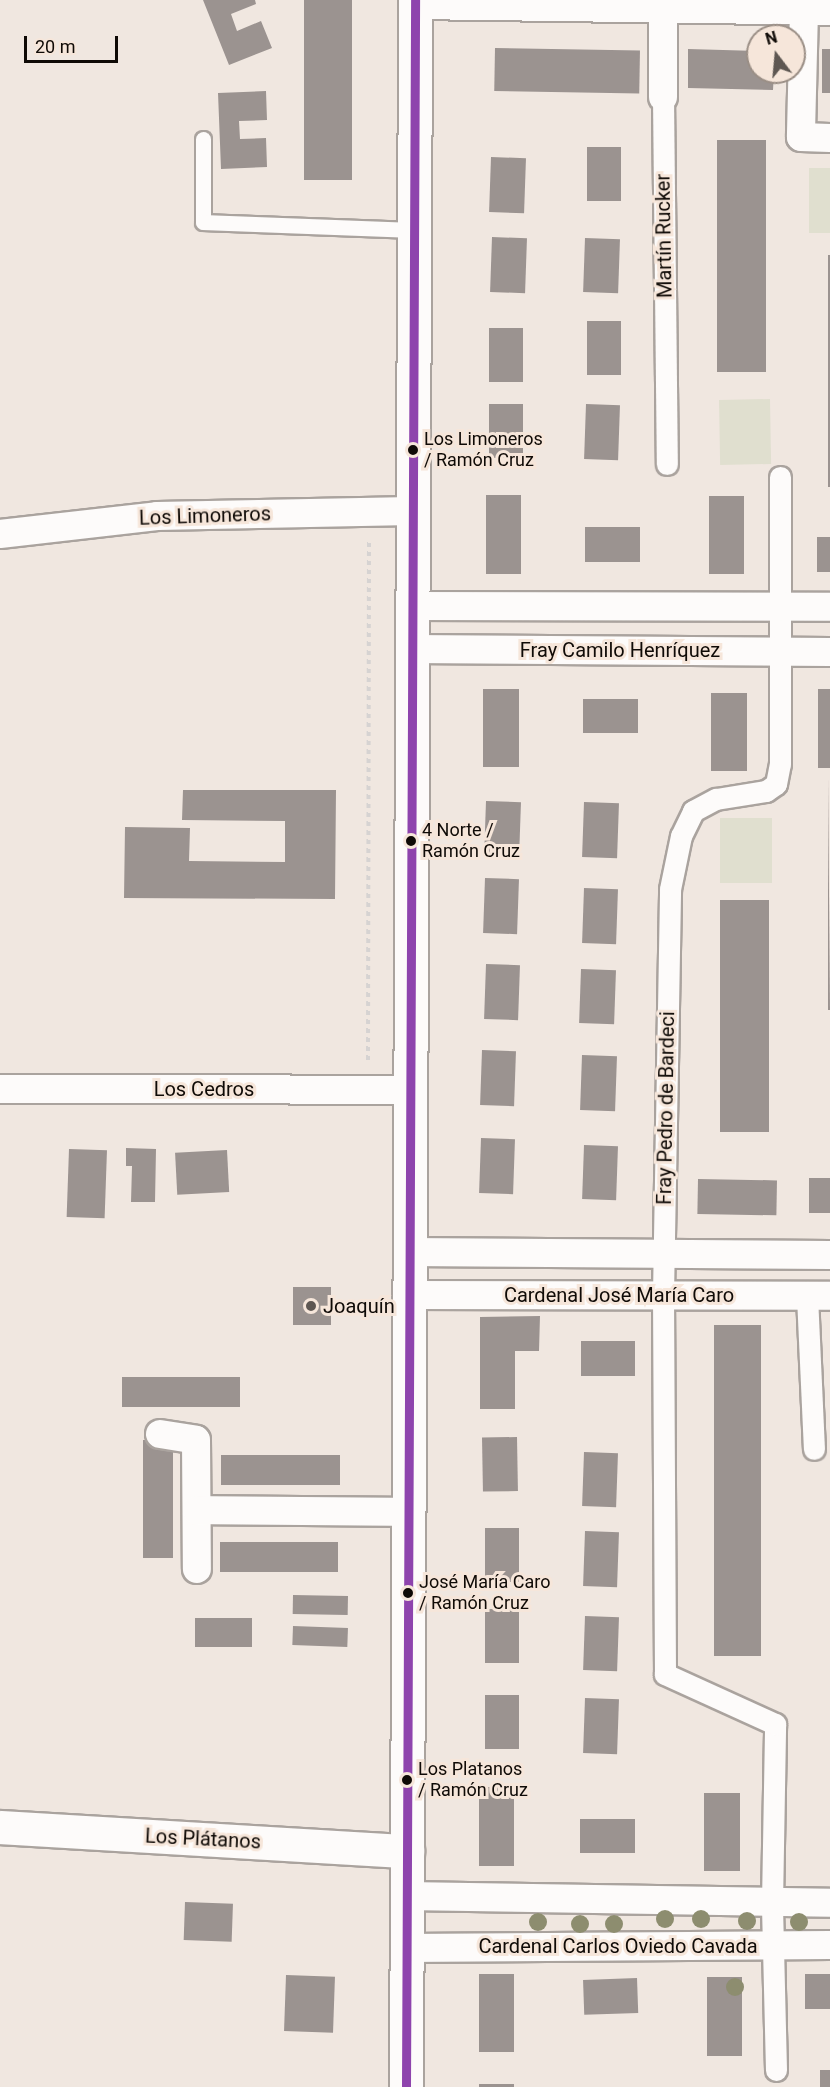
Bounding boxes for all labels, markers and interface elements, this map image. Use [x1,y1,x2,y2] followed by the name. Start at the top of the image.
[27,24,122,62] scale bar
[746,24,806,84] north arrow
[763,27,779,49] text: N
[35,36,75,57] text: 20 m
[651,174,677,298] street label: Martín Rucker
[424,429,543,472] place label: Los Limoneros / Ramón Cruz
[407,444,419,456] marker: Los Limoneros / Ramón Cruz
[139,502,271,530] street label: Los Limoneros
[520,638,720,662] street label: Fray Camilo Henríquez
[422,820,520,862] place label: 4 Norte / Ramón Cruz
[405,835,417,847] marker: 4 Norte / Ramón Cruz
[652,1011,680,1205] street label: Fray Pedro de Bardeci
[154,1077,254,1101] street label: Los Cedros
[504,1283,734,1307] street label: Cardenal José María Caro
[323,1294,395,1318] place label: Joaquín
[304,1299,318,1313] marker: Joaquín
[419,1572,551,1614] place label: José María Caro / Ramón Cruz
[402,1587,414,1599] marker: José María Caro / Ramón Cruz
[418,1759,528,1802] place label: Los Platanos / Ramón Cruz
[401,1774,413,1786] marker: Los Platanos / Ramón Cruz
[144,1824,262,1854] street label: Los Plátanos
[478,1934,758,1958] street label: Cardenal Carlos Oviedo Cavada

